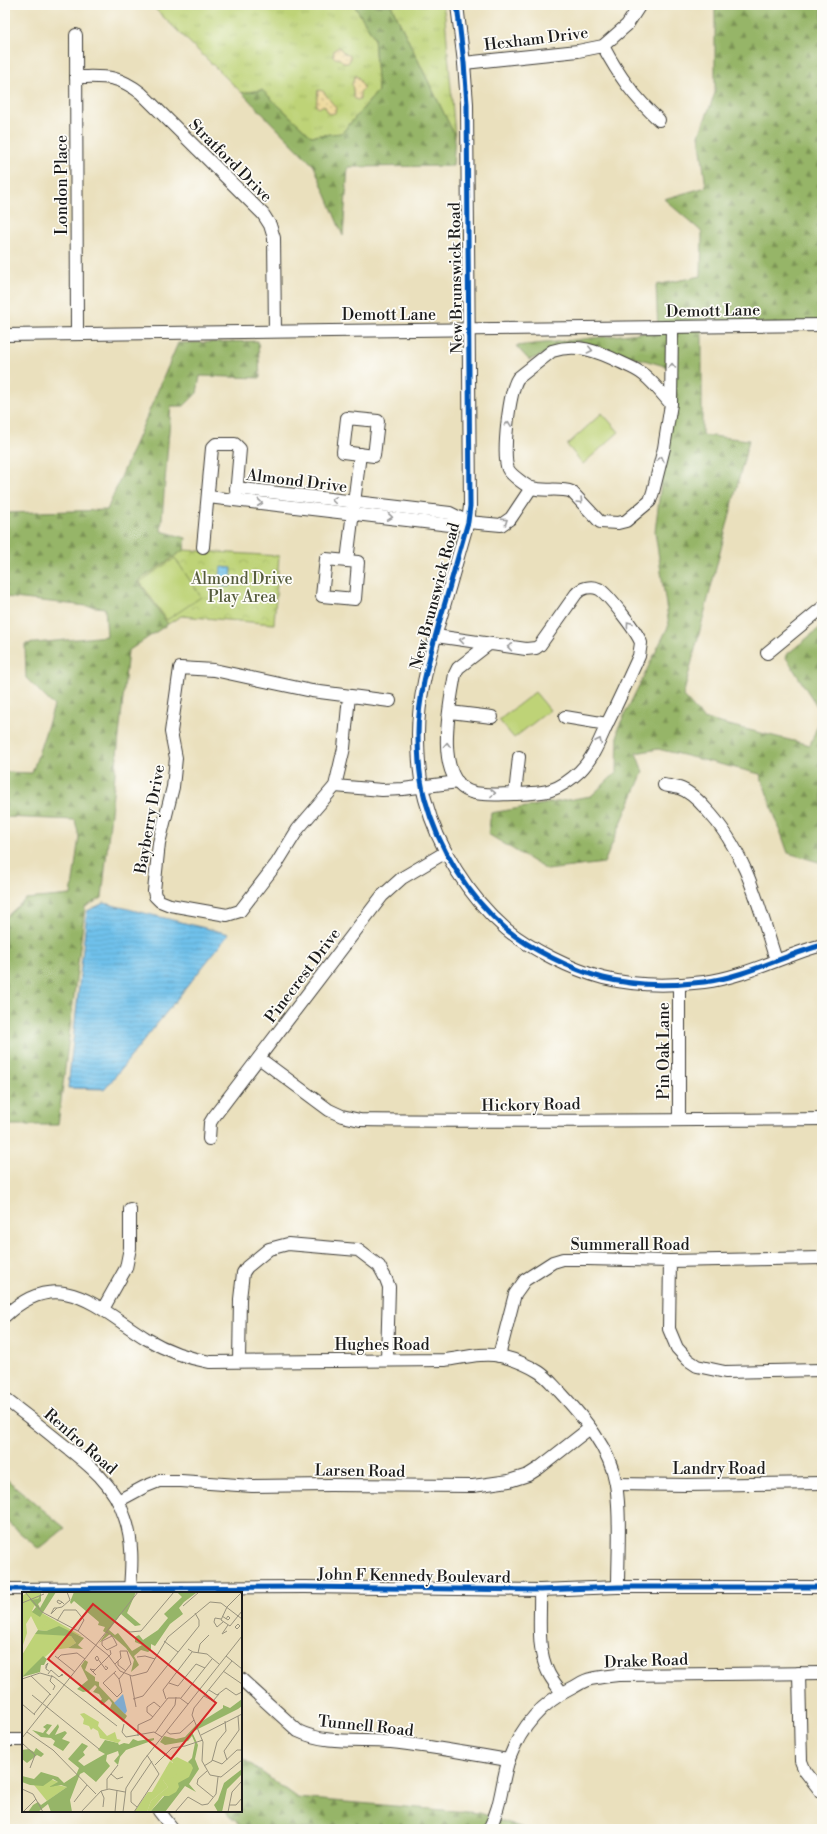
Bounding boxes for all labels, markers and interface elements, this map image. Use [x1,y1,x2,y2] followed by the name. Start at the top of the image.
[483,23,589,55] street label: Hexham Drive
[184,115,276,207] street label: Stratford Drive
[52,135,72,235] street label: London Place
[445,202,467,354] street label: New Brunswick Road
[666,300,760,322] street label: Demott Lane
[342,305,436,325] street label: Demott Lane
[587,345,594,353] one-way arrow
[668,363,676,369] one-way arrow
[503,421,512,427] one-way arrow
[657,456,665,462] one-way arrow
[244,465,348,497] street label: Almond Drive
[331,496,337,505] one-way arrow
[575,496,583,504] one-way arrow
[257,498,263,507] one-way arrow
[387,512,393,521] one-way arrow
[501,519,508,526] one-way arrow
[406,520,464,672] street label: New Brunswick Road
[190,569,293,607] park label: Almond Drive Play Area
[627,621,634,628] one-way arrow
[459,636,465,645] one-way arrow
[507,643,513,652] one-way arrow
[595,737,603,744] one-way arrow
[442,742,451,748] one-way arrow
[130,763,169,876] street label: Bayberry Drive
[490,789,496,797] one-way arrow
[261,924,345,1027] street label: Pinecrest Drive
[654,1002,674,1100] street label: Pin Oak Lane
[481,1094,581,1116] street label: Hickory Road
[570,1235,690,1255] street label: Summerall Road
[334,1335,430,1355] street label: Hughes Road
[40,1405,121,1479] street label: Renfro Road
[673,1459,765,1479] street label: Landry Road
[315,1460,405,1482] street label: Larsen Road
[316,1564,511,1588] street label: John F Kennedy Boulevard
[22,1592,242,1812] inset map
[604,1650,688,1672] street label: Drake Road
[317,1711,415,1741] street label: Tunnell Road

